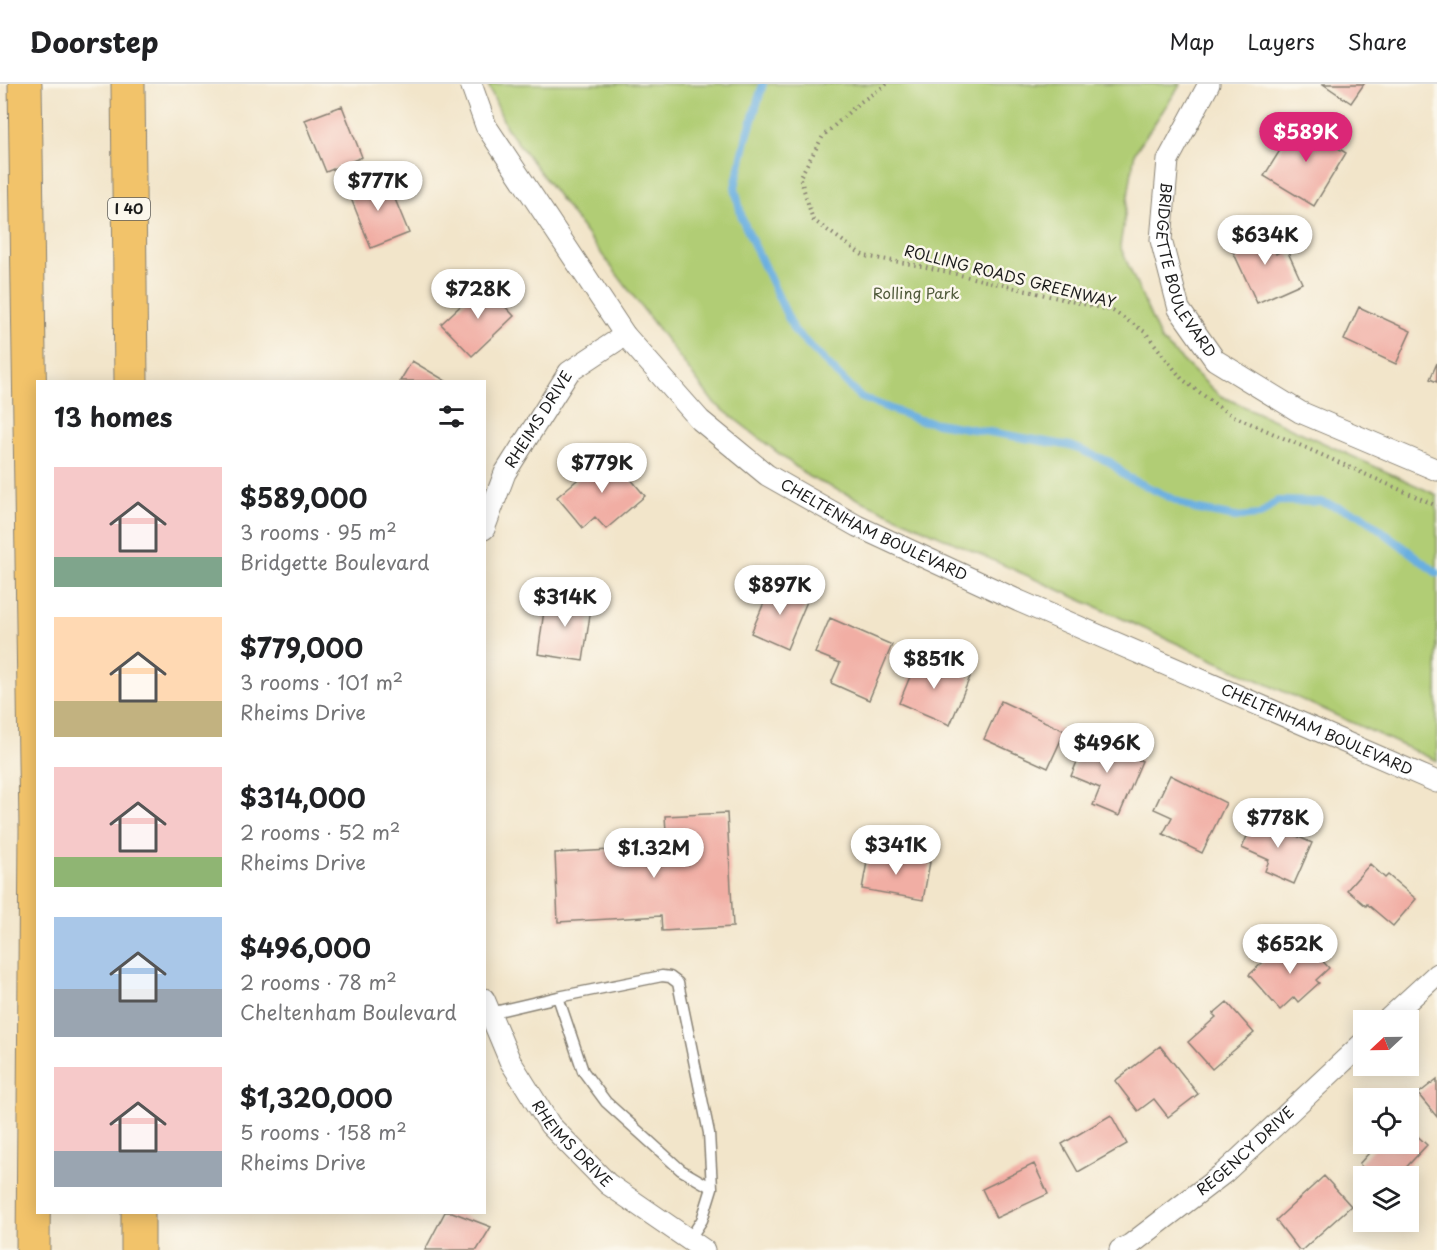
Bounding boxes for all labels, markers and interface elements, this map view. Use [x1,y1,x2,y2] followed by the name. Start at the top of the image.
[30,20,159,63] text: Doorstep
[1170,25,1214,57] text: Map
[1247,25,1315,57] text: Layers
[1348,25,1407,57] text: Share
[1264,112,1348,163] pin: $589K
[1273,116,1339,146] text: $589K
[336,161,420,212] pin: $777K
[348,165,408,195] text: $777K
[1151,181,1223,362] street label: BRIDGETTE BOULEVARD
[108,198,150,220] road number: I 40
[1223,215,1307,266] pin: $634K
[1231,219,1299,249] text: $634K
[902,238,1119,313] street label: ROLLING ROADS GREENWAY
[436,269,520,320] pin: $728K
[445,273,511,303] text: $728K
[873,281,959,304] park label: Rolling Park
[498,366,577,472] street label: RHEIMS DRIVE
[54,397,172,436] text: 13 homes
[435,400,468,433] icon: filters
[560,443,644,494] pin: $779K
[571,447,633,477] text: $779K
[777,472,972,586] street label: CHELTENHAM BOULEVARD
[240,478,367,517] text: $589,000
[102,491,174,563] icon: home
[240,517,397,547] text: 3 rooms · 95 m²
[240,547,430,577] text: Bridgette Boulevard
[738,565,822,616] pin: $897K
[748,569,812,599] text: $897K
[523,577,607,628] pin: $314K
[533,581,597,611] text: $314K
[240,628,363,667] text: $779,000
[892,639,976,690] pin: $851K
[102,641,174,713] icon: home
[903,643,965,673] text: $851K
[240,667,403,697] text: 3 rooms · 101 m²
[1218,677,1417,780] street label: CHELTENHAM BOULEVARD
[240,697,366,727] text: Rheims Drive
[1065,723,1149,774] pin: $496K
[1073,727,1141,757] text: $496K
[240,778,366,817] text: $314,000
[102,791,174,863] icon: home
[1236,798,1320,849] pin: $778K
[1247,802,1309,832] text: $778K
[240,817,400,847] text: 2 rooms · 52 m²
[854,825,938,876] pin: $341K
[605,828,703,879] pin: $1.32M
[865,829,927,859] text: $341K
[618,832,690,862] text: $1.32M
[240,847,366,877] text: Rheims Drive
[1248,924,1332,975] pin: $652K
[240,928,371,967] text: $496,000
[1257,928,1323,958] text: $652K
[102,941,174,1013] icon: home
[240,967,397,997] text: 2 rooms · 78 m²
[240,997,457,1027] text: Cheltenham Boulevard
[1353,1010,1419,1076] north arrow
[1353,1010,1419,1232] map controls
[240,1078,393,1117] text: $1,320,000
[1353,1088,1419,1154] button: locate
[102,1091,174,1163] icon: home
[527,1095,618,1192] street label: RHEIMS DRIVE
[1191,1100,1299,1200] street label: REGENCY DRIVE
[240,1117,407,1147] text: 5 rooms · 158 m²
[240,1147,366,1177] text: Rheims Drive
[1353,1166,1419,1232] button: layers

